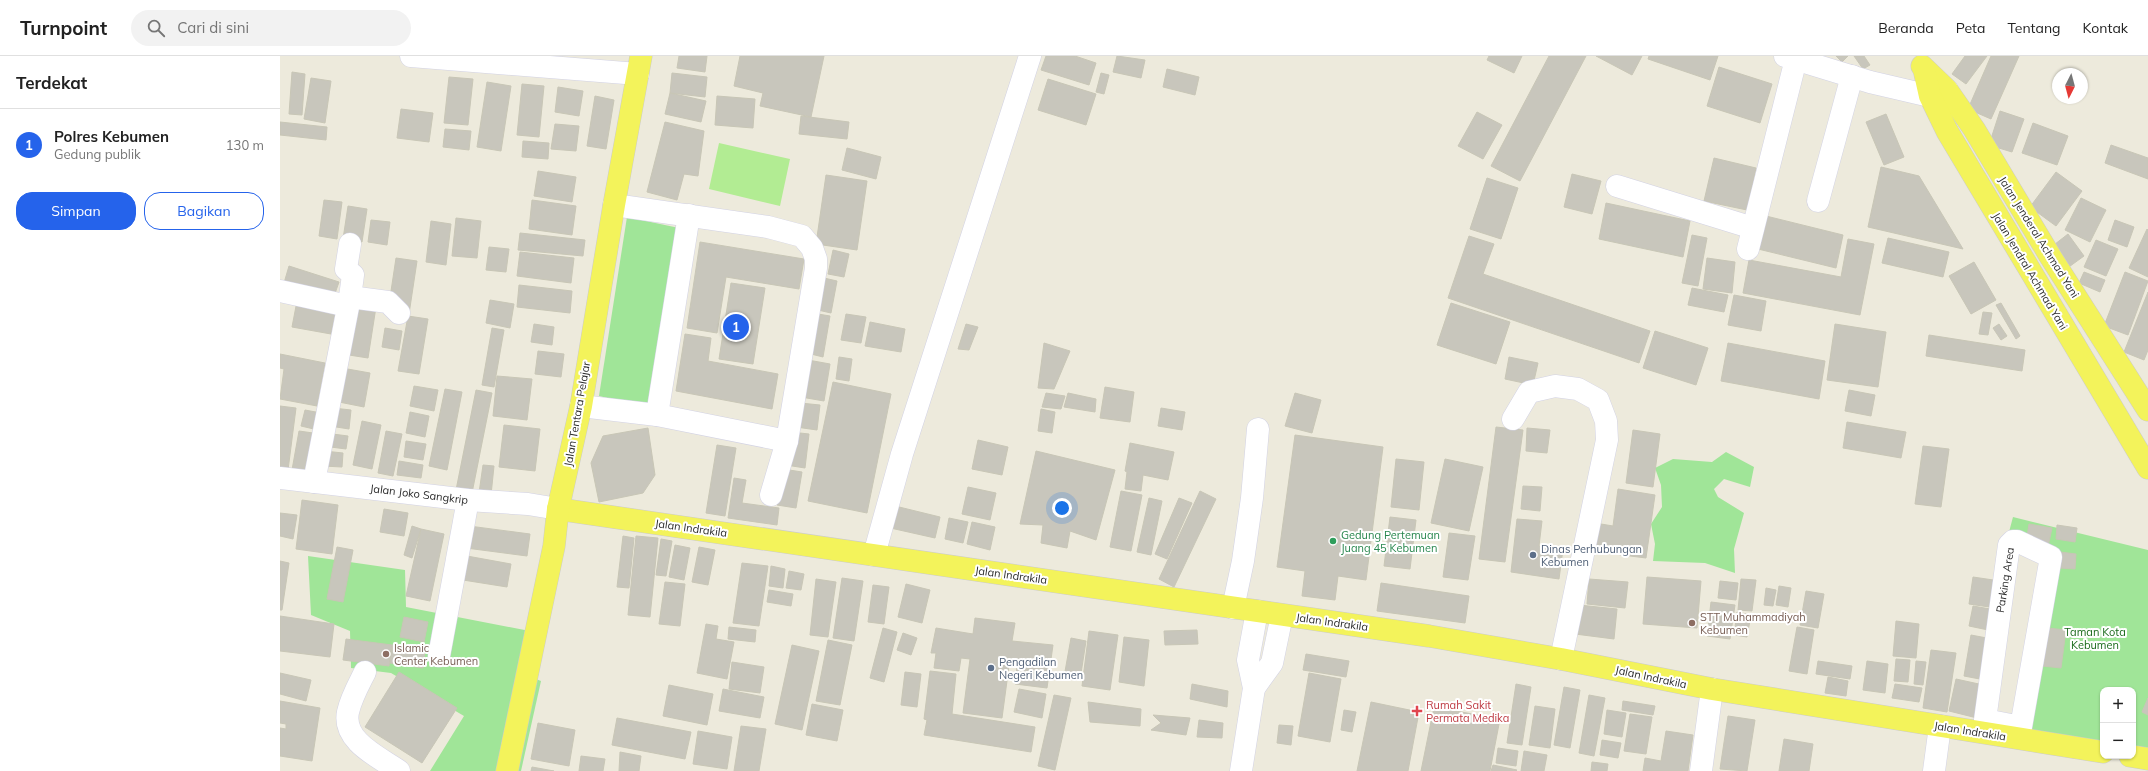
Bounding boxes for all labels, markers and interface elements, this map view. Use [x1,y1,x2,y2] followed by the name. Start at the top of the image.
[131,10,411,46] search box
[20,16,107,40] text: Turnpoint
[145,17,167,39] icon: search
[177,18,249,37] text: Cari di sini
[1878,19,1934,37] text: Beranda
[1956,19,1985,37] text: Peta
[2007,19,2061,37] text: Tentang
[2083,19,2128,37] text: Kontak
[2052,68,2088,104] north arrow
[16,72,87,93] text: Terdekat
[54,127,169,146] text: Polres Kebumen
[25,137,33,153] text: 1
[226,137,264,153] text: 130 m
[54,146,141,162] text: Gedung publik
[1996,174,2082,300] street label: Jalan Jenderal Achmad Yani
[16,192,136,230] button: Simpan
[144,192,264,230] button: Bagikan
[1989,210,2071,332] street label: Jalan Jendral Achmad Yani
[723,312,749,342] pin: 1
[561,360,593,468] street label: Jalan Tentara Pelajar
[369,481,469,507] street label: Jalan Joko Sangkrip
[1052,498,1072,518] your location
[654,516,728,540] street label: Jalan Indrakila
[1341,528,1440,555] place label: Gedung Pertemuan Juang 45 Kebumen
[1328,536,1338,546] marker: Gedung Pertemuan Juang 45 Kebumen
[1541,542,1642,569] place label: Dinas Perhubungan Kebumen
[1993,546,2017,614] street label: Parking Area
[1528,550,1538,560] marker: Dinas Perhubungan Kebumen
[974,563,1048,587] street label: Jalan Indrakila
[1295,610,1369,634] street label: Jalan Indrakila
[1700,610,1806,637] place label: STT Muhammadiyah Kebumen
[1687,618,1697,628] marker: STT Muhammadiyah Kebumen
[2064,625,2126,652] park label: Taman Kota Kebumen
[394,641,478,668] place label: Islamic Center Kebumen
[381,649,391,659] marker: Islamic Center Kebumen
[999,655,1083,682] place label: Pengadilan Negeri Kebumen
[986,663,996,673] marker: Pengadilan Negeri Kebumen
[1614,663,1688,691] street label: Jalan Indrakila
[2100,687,2136,759] map controls
[2100,687,2136,723] button: +
[1426,698,1509,725] place label: Rumah Sakit Permata Medika
[1411,705,1423,717] marker: Rumah Sakit Permata Medika
[1933,718,2007,744] street label: Jalan Indrakila
[2100,723,2136,759] button: −

